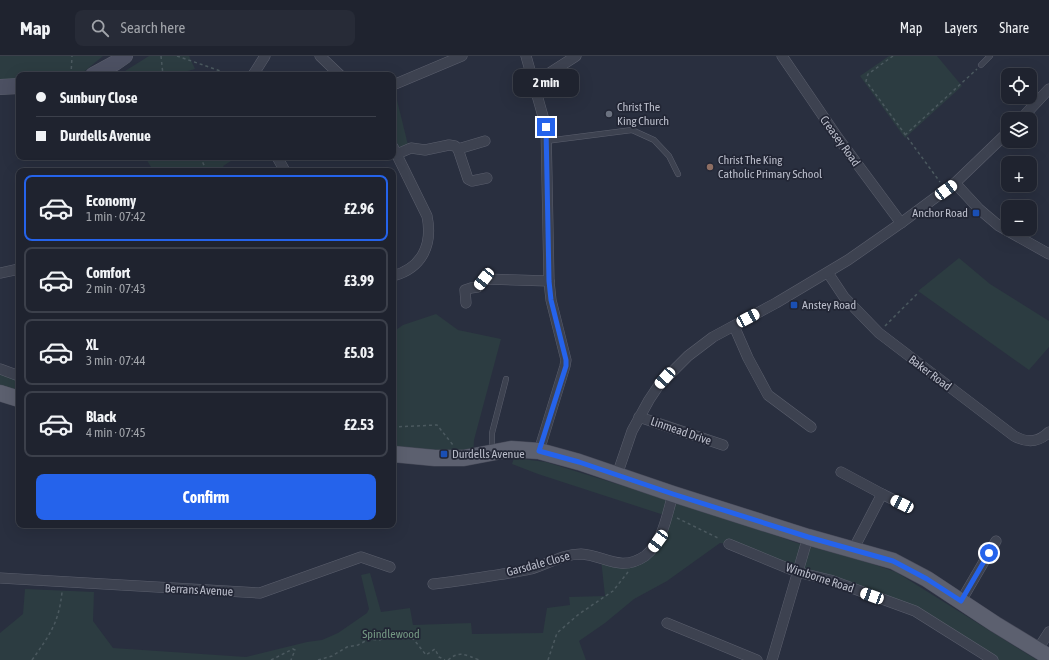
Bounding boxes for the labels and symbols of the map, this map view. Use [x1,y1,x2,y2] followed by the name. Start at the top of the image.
[513,69,579,97] callout: 2 min
[617,100,669,128] place label: Christ The King Church
[604,109,614,119] marker: Christ The King Church
[817,113,863,169] street label: Creasey Road
[537,118,555,136] route end
[718,153,823,181] place label: Christ The King Catholic Primary School
[705,162,715,172] marker: Christ The King Catholic Primary School
[933,178,959,202] car
[912,206,968,220] place label: Anchor Road
[971,208,981,218] marker: Anchor Road
[472,266,496,292] car
[802,298,856,312] place label: Anstey Road
[789,300,799,310] marker: Anstey Road
[735,307,761,329] car
[906,352,954,394] street label: Baker Road
[653,365,677,391] car
[649,414,713,448] street label: Linmead Drive
[452,447,525,461] place label: Durdells Avenue
[439,449,449,459] marker: Durdells Avenue
[889,493,915,515] car
[646,528,670,554] car
[980,544,998,562] route start
[505,549,571,579] street label: Garsdale Close
[784,560,856,596] street label: Wimborne Road
[164,581,234,599] street label: Berrans Avenue
[859,586,885,606] car
[362,627,420,641] park label: Spindlewood

